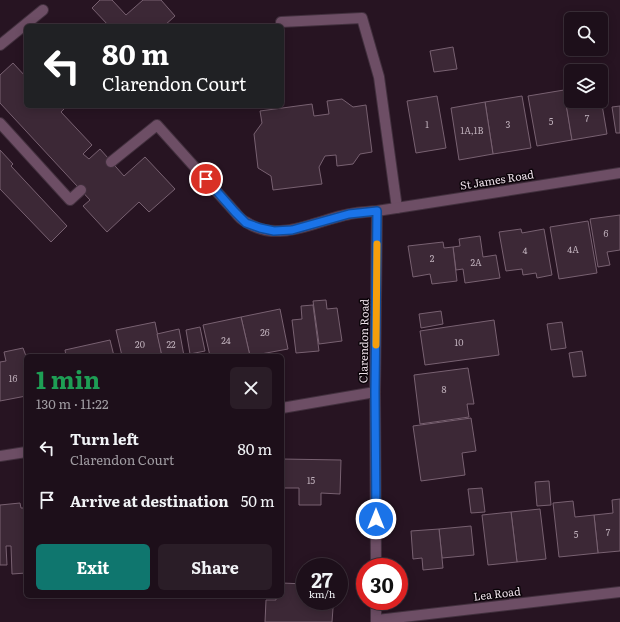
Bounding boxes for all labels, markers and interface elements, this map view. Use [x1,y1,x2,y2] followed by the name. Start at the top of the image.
[564,12,608,108] map controls
[564,12,608,56] button: search
[102,32,169,74] text: 80 m
[36,40,88,92] icon: left
[564,64,608,108] button: layers
[102,70,246,97] text: Clarendon Court
[585,111,590,125] house number: 7
[549,114,554,128] house number: 5
[425,117,429,131] house number: 1
[506,117,511,131] house number: 3
[461,123,483,137] house number: 1A,1B
[189,162,223,196] pin
[459,165,535,193] street label: St James Road
[195,168,217,190] icon: arrive
[604,226,609,240] house number: 6
[567,242,579,256] house number: 4A
[523,243,528,257] house number: 4
[430,251,435,265] house number: 2
[470,255,482,269] house number: 2A
[354,299,372,383] street label: Clarendon Road
[260,325,270,339] house number: 26
[221,333,231,347] house number: 24
[455,335,463,349] house number: 10
[135,337,145,351] house number: 20
[166,337,176,351] house number: 22
[36,361,100,396] text: 1 min
[230,367,272,409] button: close
[9,371,17,385] house number: 16
[442,382,447,396] house number: 8
[36,394,109,413] text: 130 m · 11:22
[70,427,139,450] text: Turn left
[36,437,58,459] icon: left
[238,437,272,460] text: 80 m
[70,450,174,469] text: Clarendon Court
[307,473,316,487] house number: 15
[36,489,58,511] icon: arrive
[70,489,229,512] text: Arrive at destination
[241,489,275,512] text: 50 m
[355,498,397,540] position arrow
[606,525,611,539] house number: 7
[574,527,579,541] house number: 5
[36,544,150,590] button: Exit
[158,544,272,590] button: Share
[356,558,408,610] speed limit sign: 30
[311,564,333,594] text: 27
[472,582,522,604] street label: Lea Road
[309,586,335,601] text: km/h

